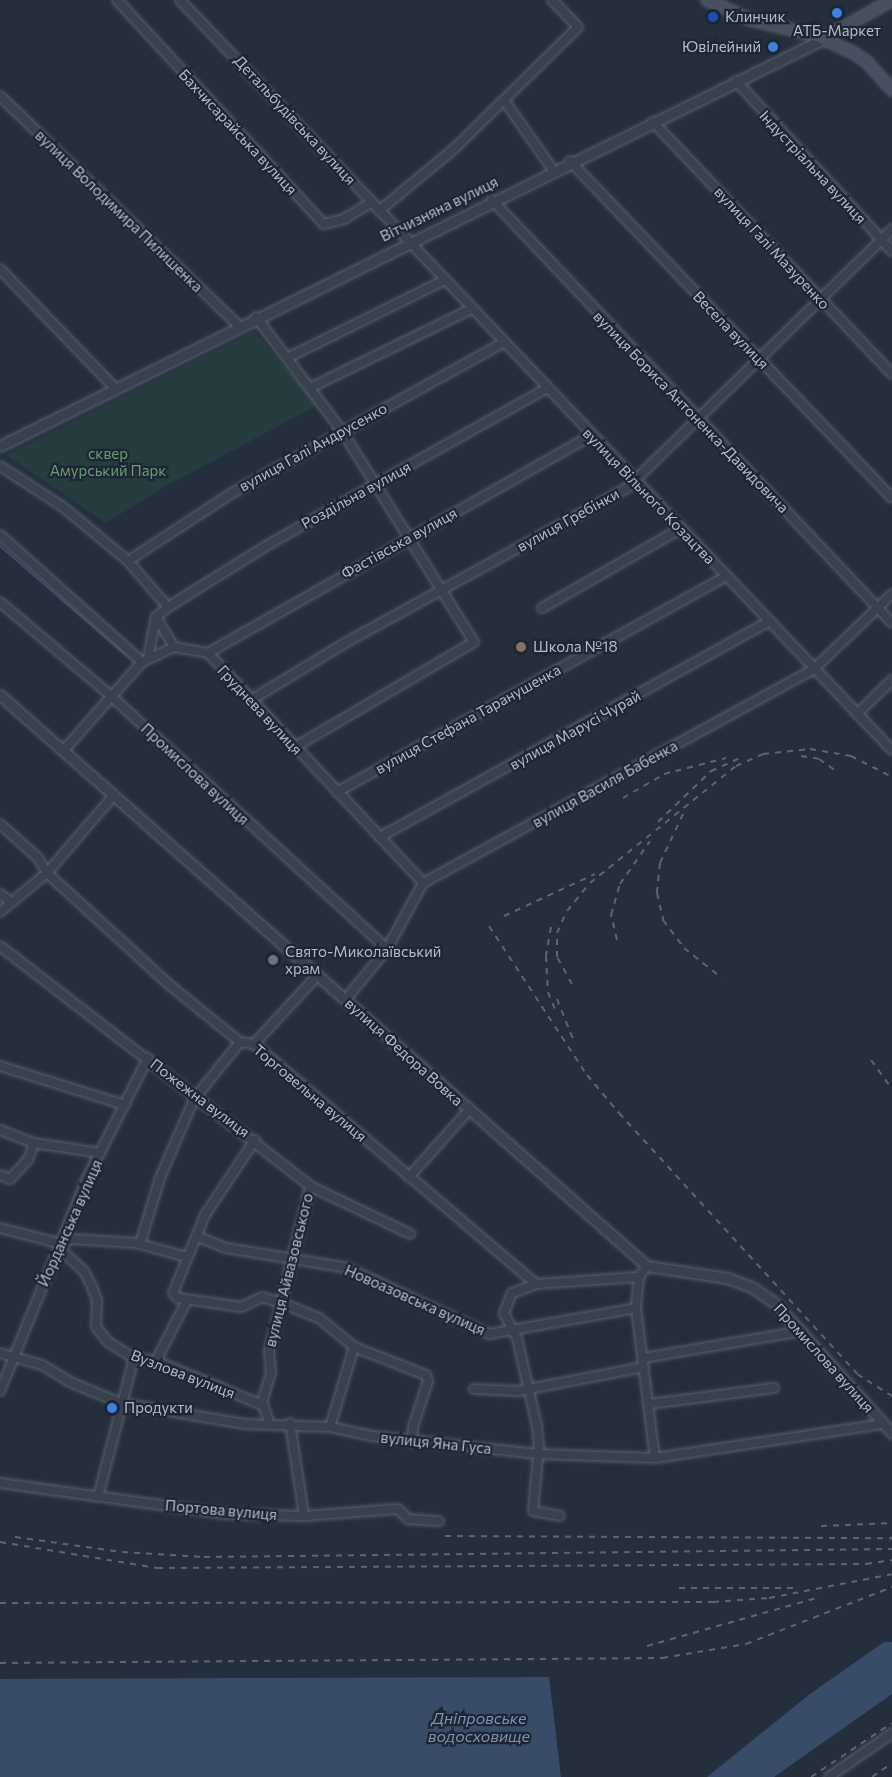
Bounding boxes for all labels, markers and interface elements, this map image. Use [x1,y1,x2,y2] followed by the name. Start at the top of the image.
[830,6,844,20] marker: АТБ-Маркет
[725,8,785,26] place label: Клинчик
[706,10,720,24] marker: Клинчик
[793,22,881,40] place label: АТБ-Маркет
[682,38,761,56] place label: Ювілейний
[766,40,780,54] marker: Ювілейний
[230,52,360,188] street label: Детальбудівська вулиця
[175,66,301,198] street label: Бахчисарайська вулиця
[756,107,870,227] street label: Індустріальна вулиця
[32,126,206,296] street label: вулиця Володимира Пилишенка
[377,173,501,245] street label: Вітчизняна вулиця
[710,183,834,313] street label: вулиця Галі Мазуренко
[689,287,773,373] street label: Весела вулиця
[590,307,792,517] street label: вулиця Бориса Антоненка-Давидовича
[236,399,390,495] street label: вулиця Галі Андрусенко
[579,424,719,568] street label: вулиця Вільного Козацтва
[50,444,166,479] park label: сквер Амурський Парк
[298,457,414,533] street label: Роздільна вулиця
[514,485,622,555] street label: вулиця Гребінки
[338,504,460,582] street label: Фастівська вулиця
[533,638,618,656] place label: Школа №18
[514,640,528,654] marker: Школа №18
[372,660,564,778] street label: вулиця Стефана Таранушенка
[214,661,306,759] street label: Груднева вулиця
[506,686,644,774] street label: вулиця Марусі Чурай
[137,719,253,829] street label: Промислова вулиця
[529,737,681,831] street label: вулиця Василя Бабенка
[285,942,441,977] place label: Свято-Миколаївський храм
[266,953,280,967] marker: Свято-Миколаївський храм
[341,994,467,1110] street label: вулиця Федора Вовка
[250,1040,370,1146] street label: Торговельна вулиця
[147,1055,253,1141] street label: Пожежна вулиця
[34,1157,106,1289] street label: Йорданська вулиця
[261,1191,317,1349] street label: вулиця Айвазовського
[342,1261,488,1339] street label: Новоазовська вулиця
[770,1300,878,1416] street label: Промислова вулиця
[128,1346,238,1402] street label: Вузлова вулиця
[124,1399,193,1417] place label: Продукти
[105,1401,119,1415] marker: Продукти
[380,1428,492,1458] street label: вулиця Яна Гуса
[164,1496,278,1524] street label: Портова вулиця
[428,1708,530,1746] water label: Дніпровське водосховище

